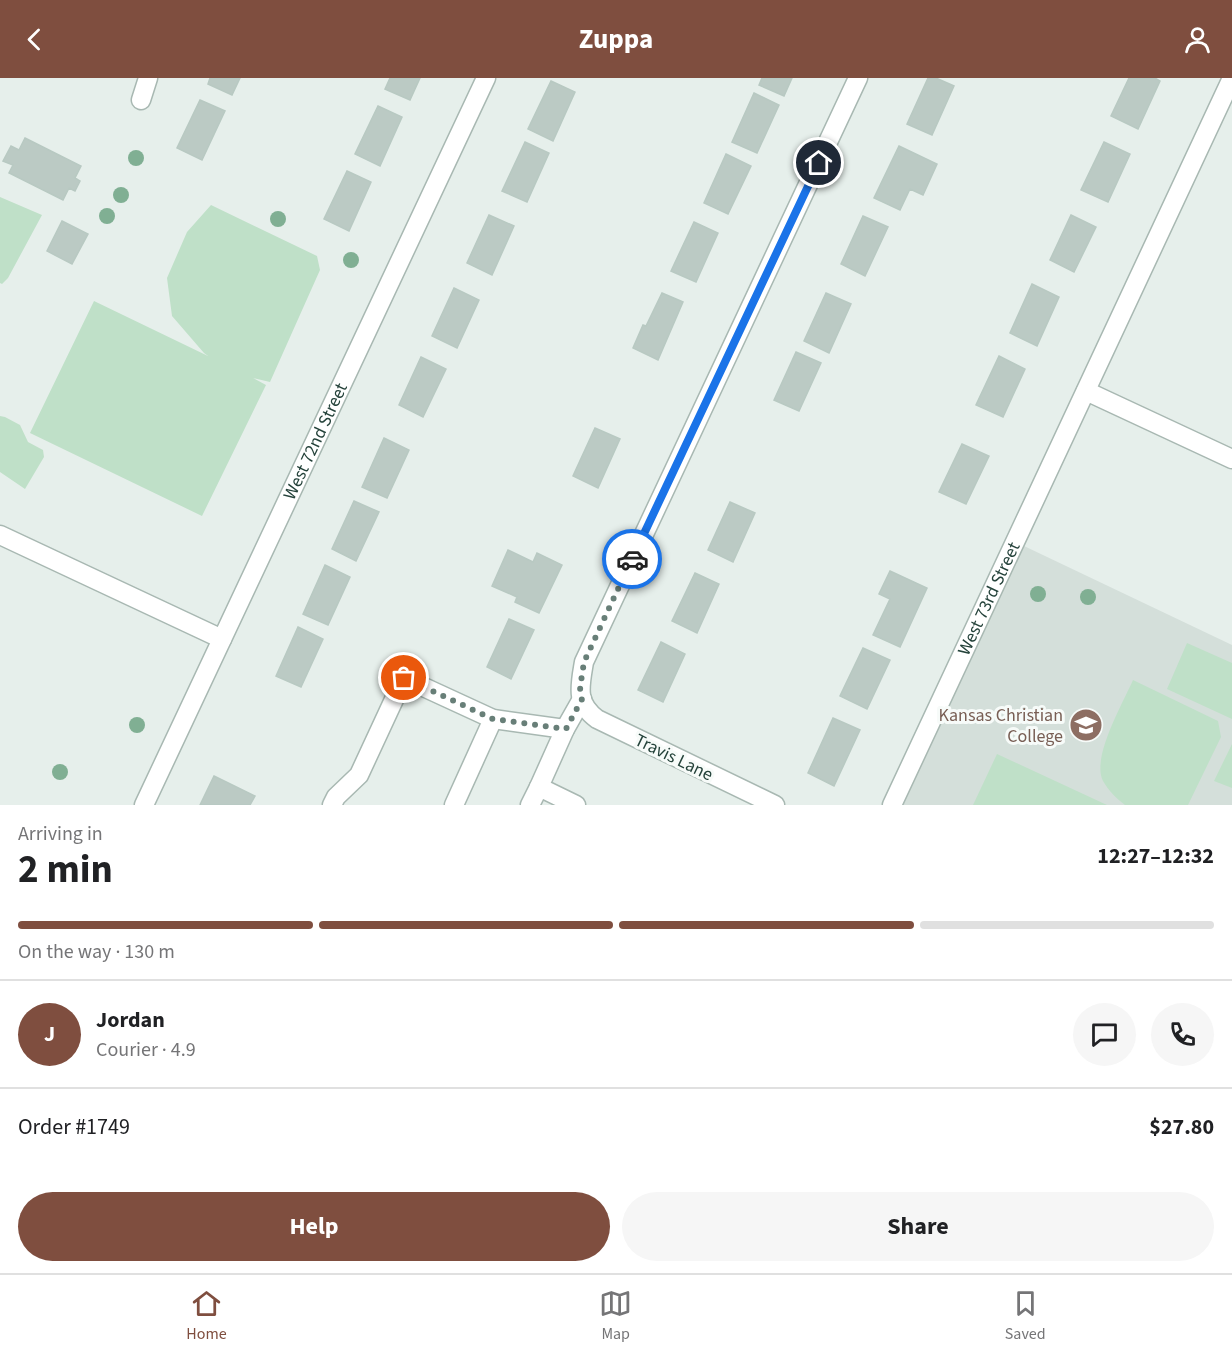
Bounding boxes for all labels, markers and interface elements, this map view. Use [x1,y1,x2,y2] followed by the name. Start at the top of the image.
[579,20,653,59] text: Zuppa
[18,23,51,56] icon: back
[1181,23,1214,56] icon: person
[793,137,844,188] pin
[802,146,835,179] icon: home
[277,379,354,504] street label: West 72nd Street
[602,529,662,589] courier
[952,538,1026,660] street label: West 73rd Street
[616,543,649,576] icon: car
[378,652,429,703] pin
[387,661,420,694] icon: bag
[939,703,1063,749] place label: Kansas Christian College
[1068,707,1104,743] school or university icon: Kansas Christian College
[630,728,717,787] street label: Travis Lane
[18,820,103,848] text: Arriving in
[1097,840,1214,872] text: 12:27–12:32
[18,842,113,898] text: 2 min
[18,938,175,966] text: On the way · 130 m
[1073,1003,1136,1066] button: chat
[1151,1003,1214,1066] button: phone
[96,1004,165,1036] text: Jordan
[44,1018,55,1050] text: J
[96,1036,196,1064] text: Courier · 4.9
[18,1111,130,1143] text: Order #1749
[1149,1111,1214,1143] text: $27.80
[18,1192,610,1261] button: Help
[622,1192,1214,1261] button: Share
[186,1287,227,1345] tab: Home
[599,1287,632,1345] tab: Map
[1005,1287,1046,1345] tab: Saved

